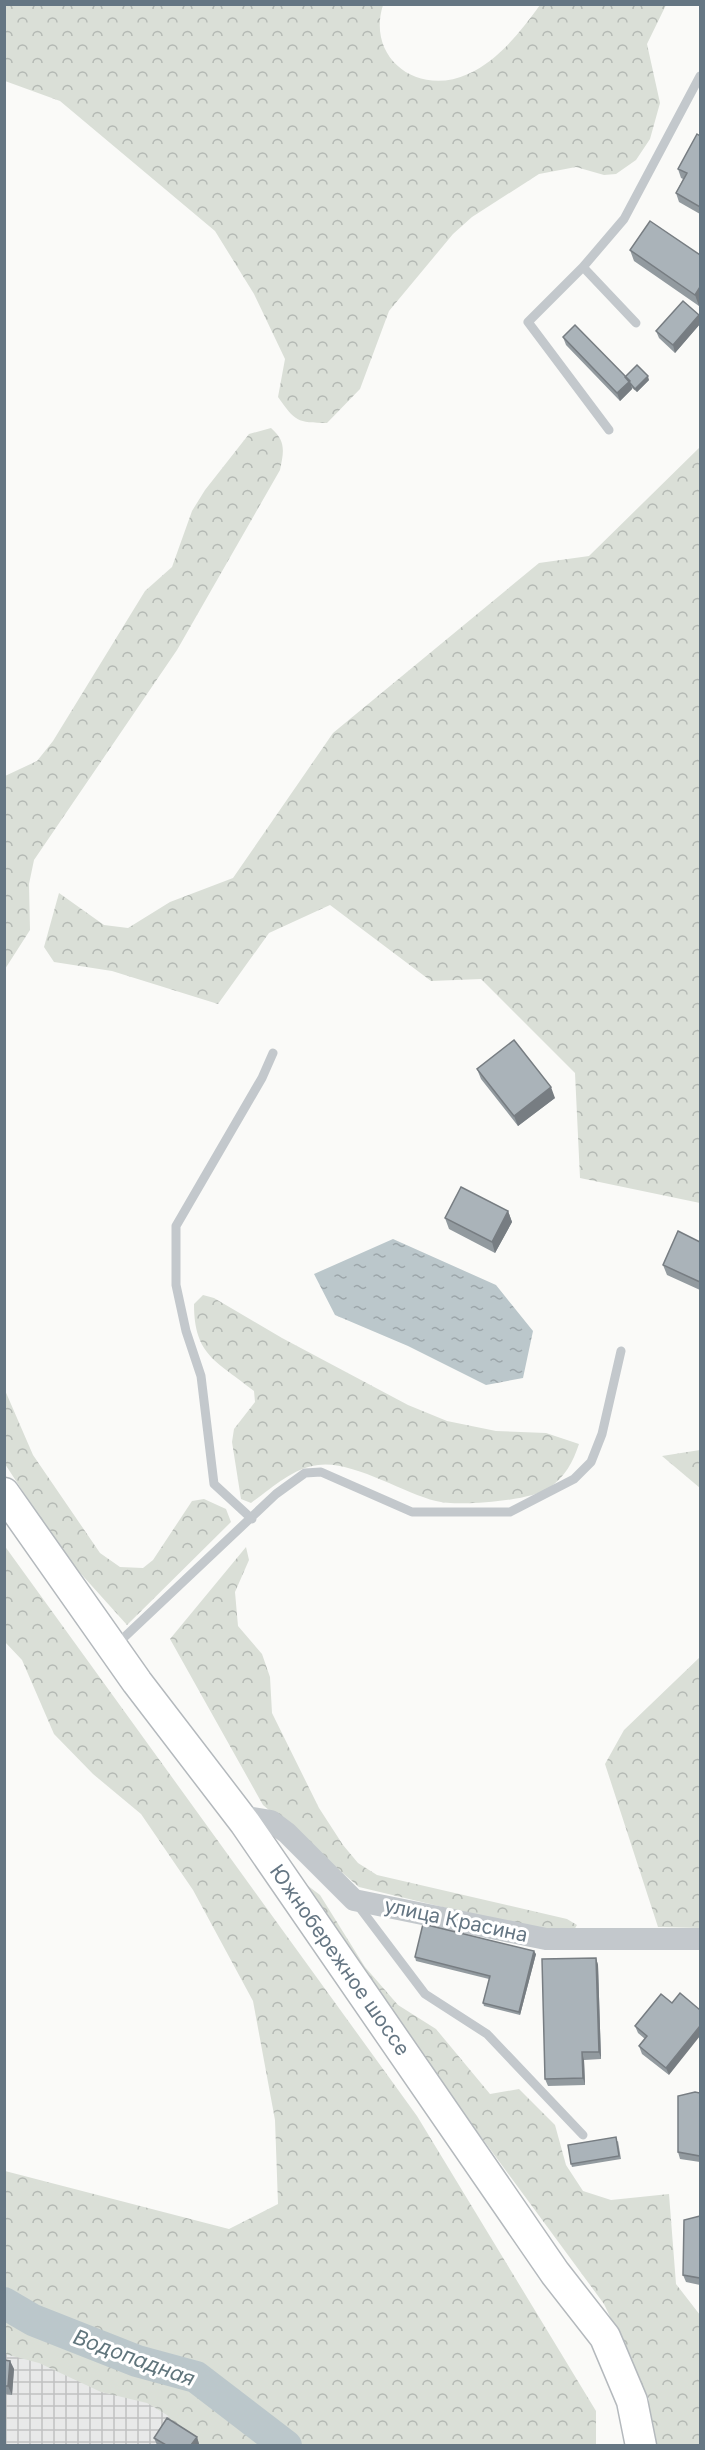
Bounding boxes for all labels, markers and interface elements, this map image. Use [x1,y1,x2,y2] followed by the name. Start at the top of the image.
[265,1860,415,2060] street label: Южнобережное шоссе
[382,1893,530,1947] street label: улица Красина
[70,2324,198,2391] water label: Водопадная

